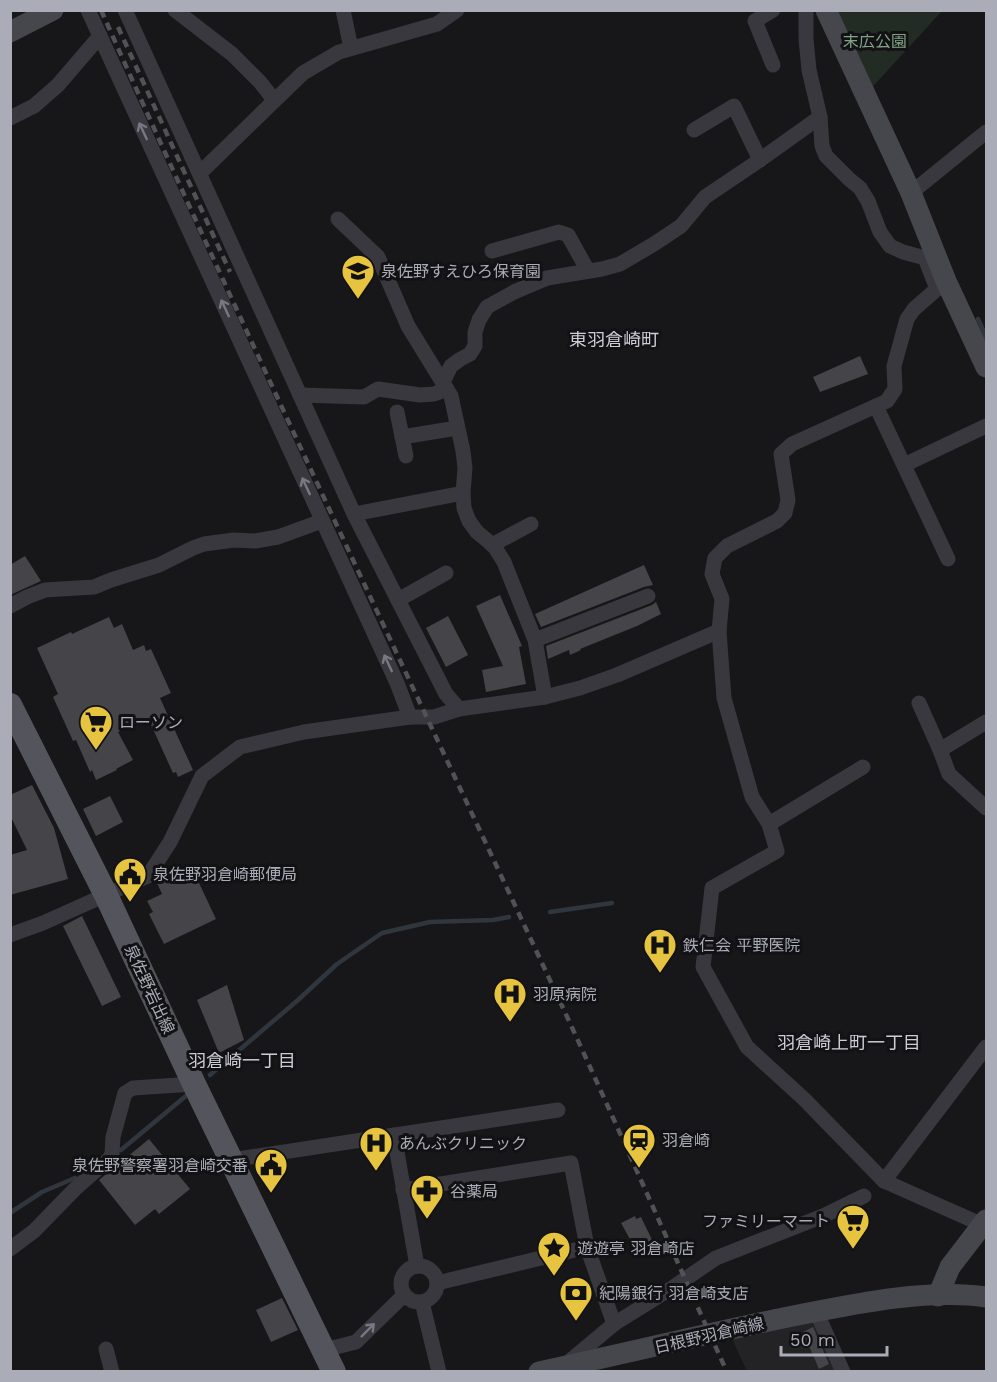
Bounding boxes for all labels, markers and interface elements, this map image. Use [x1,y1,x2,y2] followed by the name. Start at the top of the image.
[843,32,907,51] park label: 末広公園
[137,123,149,141] one-way arrow
[340,253,376,300] school or university icon: 泉佐野すえひろ保育園
[381,262,541,281] place label: 泉佐野すえひろ保育園
[218,300,230,318] one-way arrow
[569,329,659,350] district label: 東羽倉崎町
[300,477,311,495] one-way arrow
[381,654,393,672] one-way arrow
[78,704,114,751] supermarket icon: ローソン
[119,713,183,732] place label: ローソン
[112,856,148,903] public building icon: 泉佐野羽倉崎郵便局
[153,865,297,884] place label: 泉佐野羽倉崎郵便局
[642,927,678,974] hospital icon: 鉄仁会 平野医院
[683,936,800,955] place label: 鉄仁会 平野医院
[121,942,178,1037] street label: 泉佐野岩出線
[492,976,528,1023] hospital icon: 羽原病院
[533,985,597,1004] place label: 羽原病院
[777,1032,921,1053] district label: 羽倉崎上町一丁目
[188,1050,296,1071] district label: 羽倉崎一丁目
[621,1122,657,1169] station icon: 羽倉崎
[358,1125,394,1172] hospital icon: あんぶクリニック
[662,1131,710,1150] place label: 羽倉崎
[399,1134,527,1153] place label: あんぶクリニック
[253,1147,289,1194] public building icon: 泉佐野警察署羽倉崎交番
[72,1156,248,1175] place label: 泉佐野警察署羽倉崎交番
[409,1173,445,1220] pharmacy icon: 谷薬局
[450,1182,498,1201] place label: 谷薬局
[835,1203,871,1250] supermarket icon: ファミリーマート
[702,1212,830,1231] place label: ファミリーマート
[536,1230,572,1277] place icon: 遊遊亭 羽倉崎店
[577,1239,694,1258] place label: 遊遊亭 羽倉崎店
[558,1275,594,1322] bank icon: 紀陽銀行 羽倉崎支店
[599,1284,748,1303] place label: 紀陽銀行 羽倉崎支店
[652,1314,766,1357] street label: 日根野羽倉崎線
[781,1319,888,1357] scale bar
[361,1323,376,1338] one-way arrow
[790,1329,835,1350] text: 50 m

